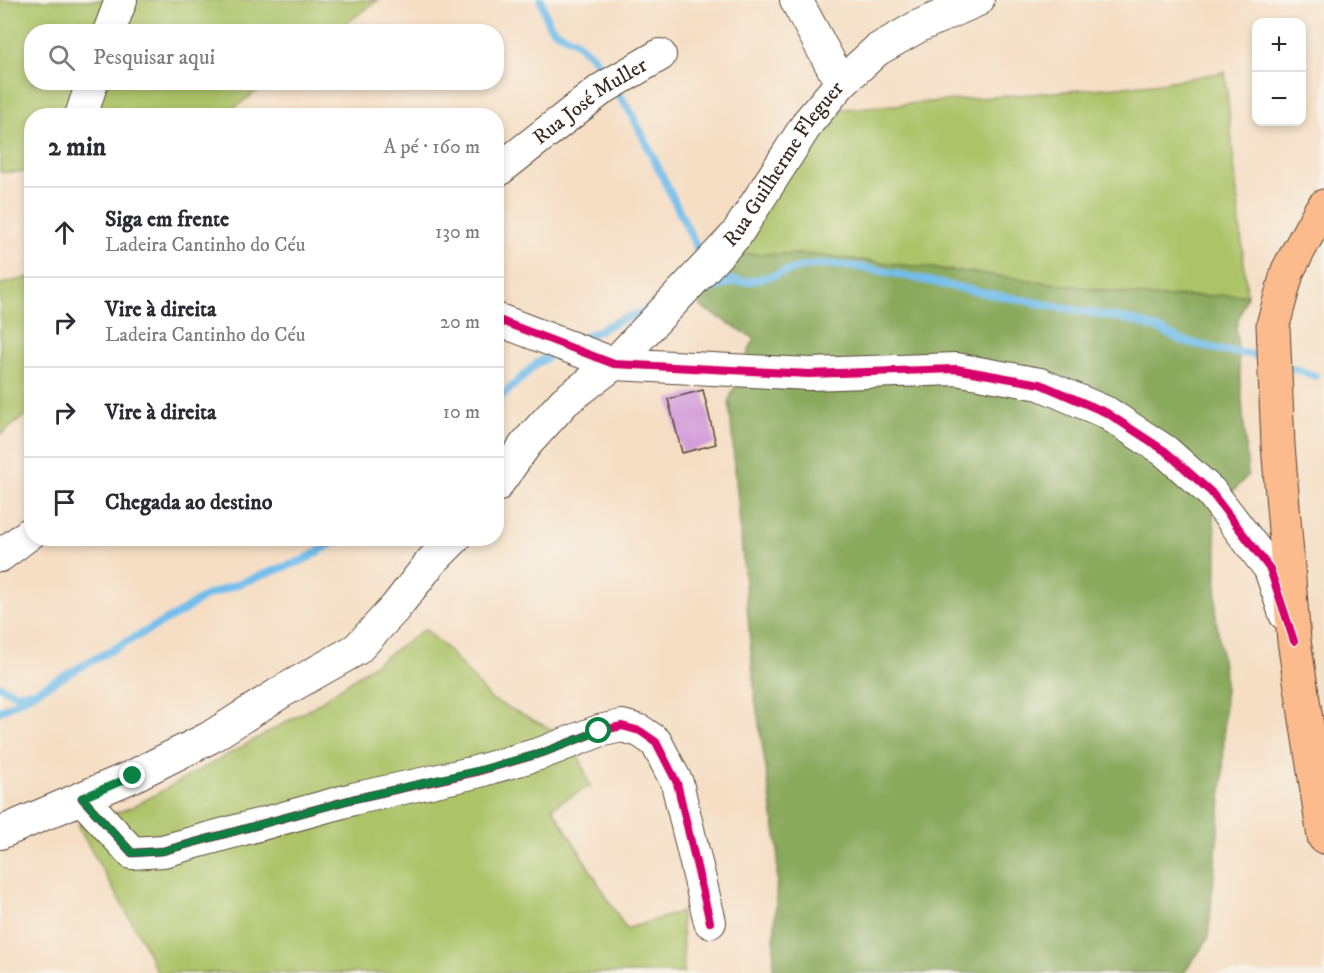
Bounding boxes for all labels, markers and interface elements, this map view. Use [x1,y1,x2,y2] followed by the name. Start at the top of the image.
[1252,18,1306,126] map controls
[1252,18,1306,72] button: +
[24,24,504,90] search box
[45,41,78,74] icon: search
[93,44,215,71] text: Pesquisar aqui
[528,52,652,151] street label: Rua José Muller
[1252,72,1306,126] button: −
[718,76,850,253] street label: Rua Guilherme Fleguer
[48,131,106,164] text: 2 min
[384,135,480,160] text: A pé · 160 m
[105,206,229,233] text: Siga em frente
[48,216,81,249] icon: ahead
[435,220,480,245] text: 130 m
[105,233,305,258] text: Ladeira Cantinho do Céu
[105,296,216,323] text: Vire à direita
[48,306,81,339] icon: right
[440,310,480,335] text: 20 m
[105,323,305,348] text: Ladeira Cantinho do Céu
[48,396,81,429] icon: right
[105,399,216,426] text: Vire à direita
[443,400,480,425] text: 10 m
[48,486,81,519] icon: arrive
[105,489,272,516] text: Chegada ao destino
[585,717,611,743] route start
[119,762,145,788] route end

